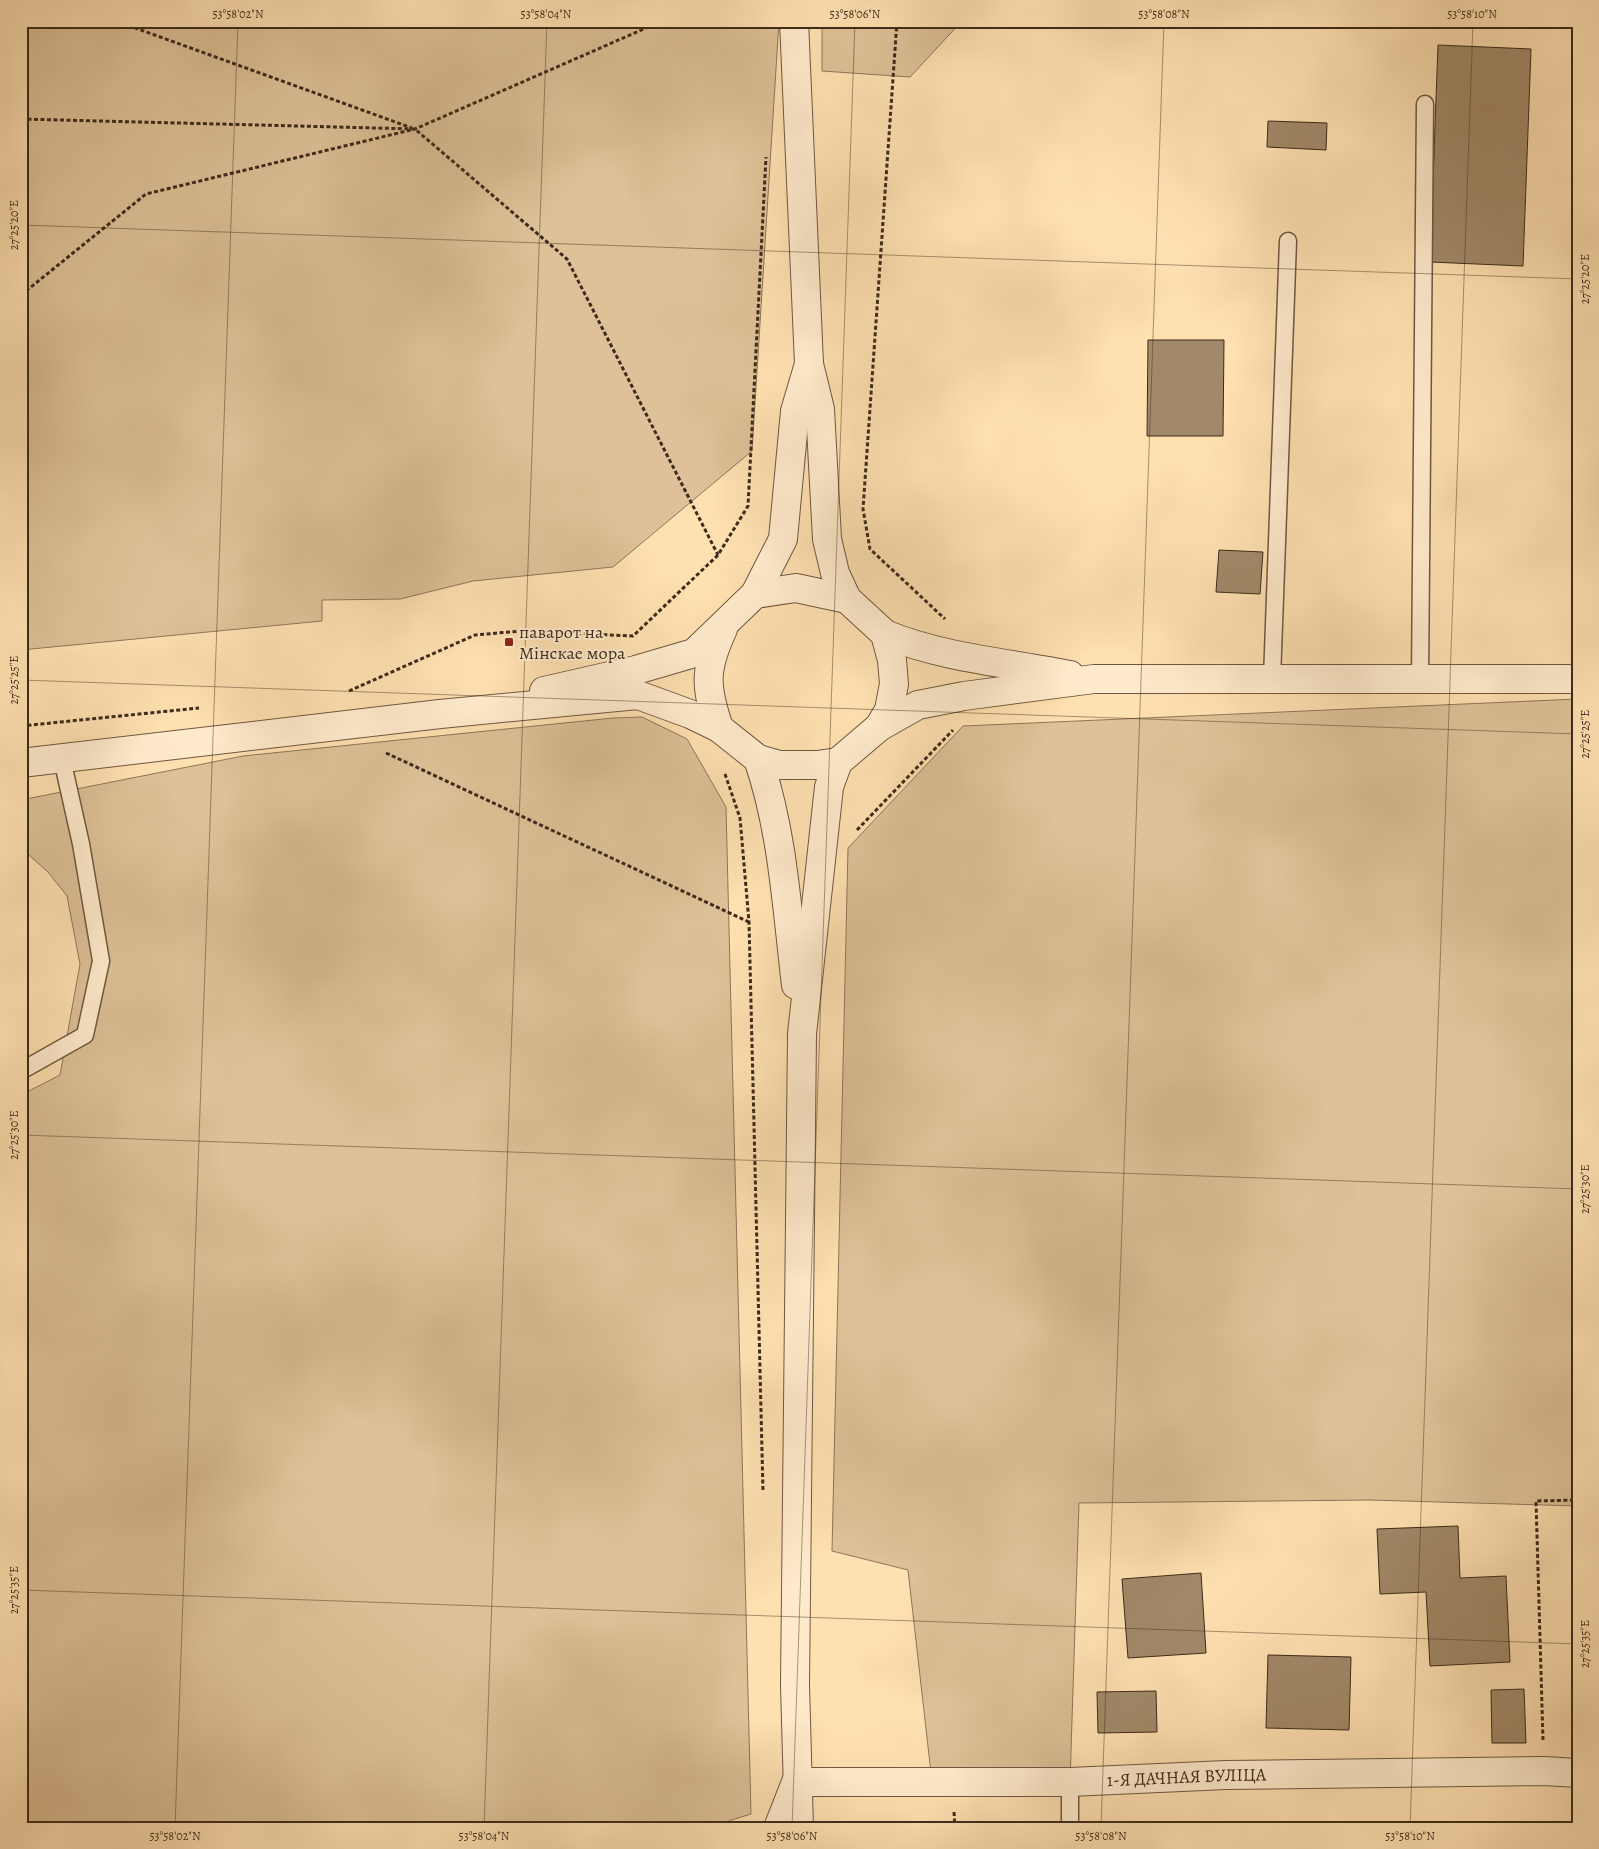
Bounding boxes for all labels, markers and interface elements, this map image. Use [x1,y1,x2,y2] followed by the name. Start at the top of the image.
[212,6,264,22] text: 53°58'02"N
[521,6,572,22] text: 53°58'04"N
[829,6,881,22] text: 53°58'06"N
[1138,6,1190,22] text: 53°58'08"N
[1447,6,1497,22] text: 53°58'10"N
[6,200,22,250] text: 27°25'20"E
[1577,254,1593,304] text: 27°25'20"E
[519,620,626,665] place label: паварот на Мінскае мора
[503,636,515,648] marker: паварот на Мінскае мора
[6,656,22,704] text: 27°25'25"E
[1577,710,1593,758] text: 27°25'25"E
[6,1110,22,1160] text: 27°25'30"E
[1577,1164,1593,1214] text: 27°25'30"E
[6,1566,22,1614] text: 27°25'35"E
[1577,1620,1593,1668] text: 27°25'35"E
[1106,1762,1267,1792] street label: 1-Я ДАЧНАЯ ВУЛІЦА
[149,1828,201,1844] text: 53°58'02"N
[459,1828,510,1844] text: 53°58'04"N
[766,1828,818,1844] text: 53°58'06"N
[1075,1828,1127,1844] text: 53°58'08"N
[1385,1828,1435,1844] text: 53°58'10"N

